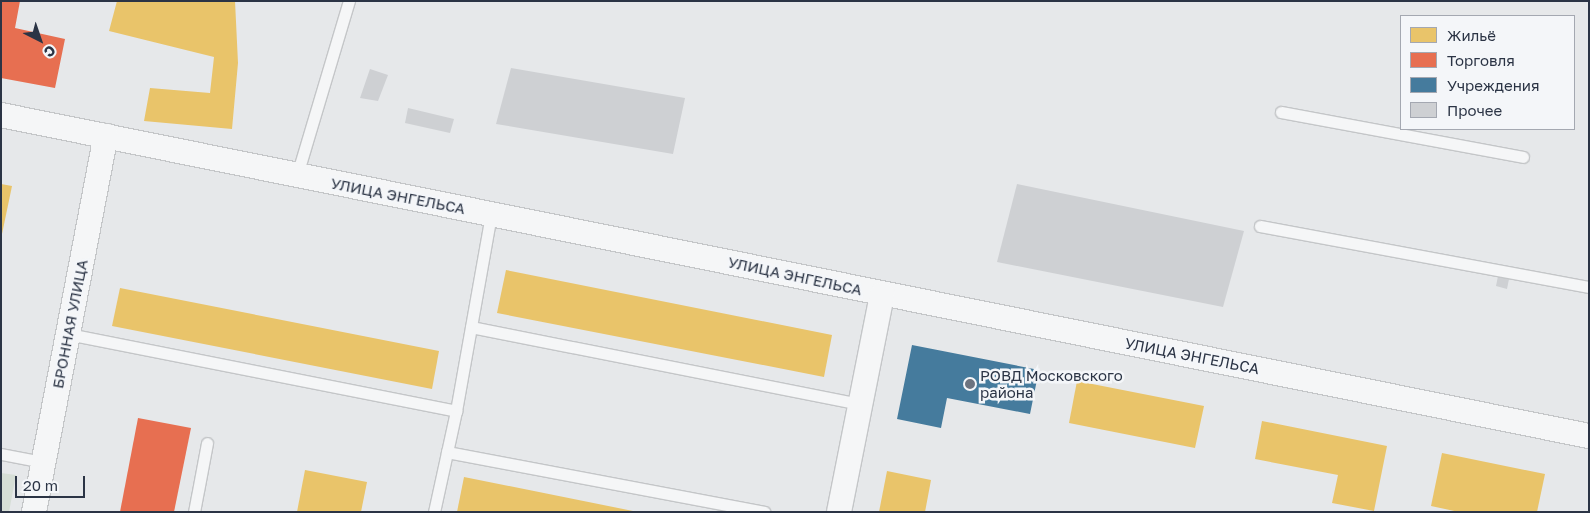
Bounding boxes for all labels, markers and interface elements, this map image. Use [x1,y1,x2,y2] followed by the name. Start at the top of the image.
[15,15,65,65] north arrow
[1400,15,1575,130] legend
[1447,26,1496,44] text: Жильё
[41,42,60,61] text: С
[1447,51,1515,69] text: Торговля
[1447,76,1539,94] text: Учреждения
[1447,101,1502,119] text: Прочее
[329,174,467,218] street label: УЛИЦА ЭНГЕЛЬСА
[726,253,864,299] street label: УЛИЦА ЭНГЕЛЬСА
[49,258,91,390] street label: БРОННАЯ УЛИЦА
[1123,334,1261,378] street label: УЛИЦА ЭНГЕЛЬСА
[980,366,1123,401] place label: РОВД Московского района
[964,378,976,390] marker: РОВД Московского района
[18,466,88,498] scale bar
[23,476,58,494] text: 20 m

